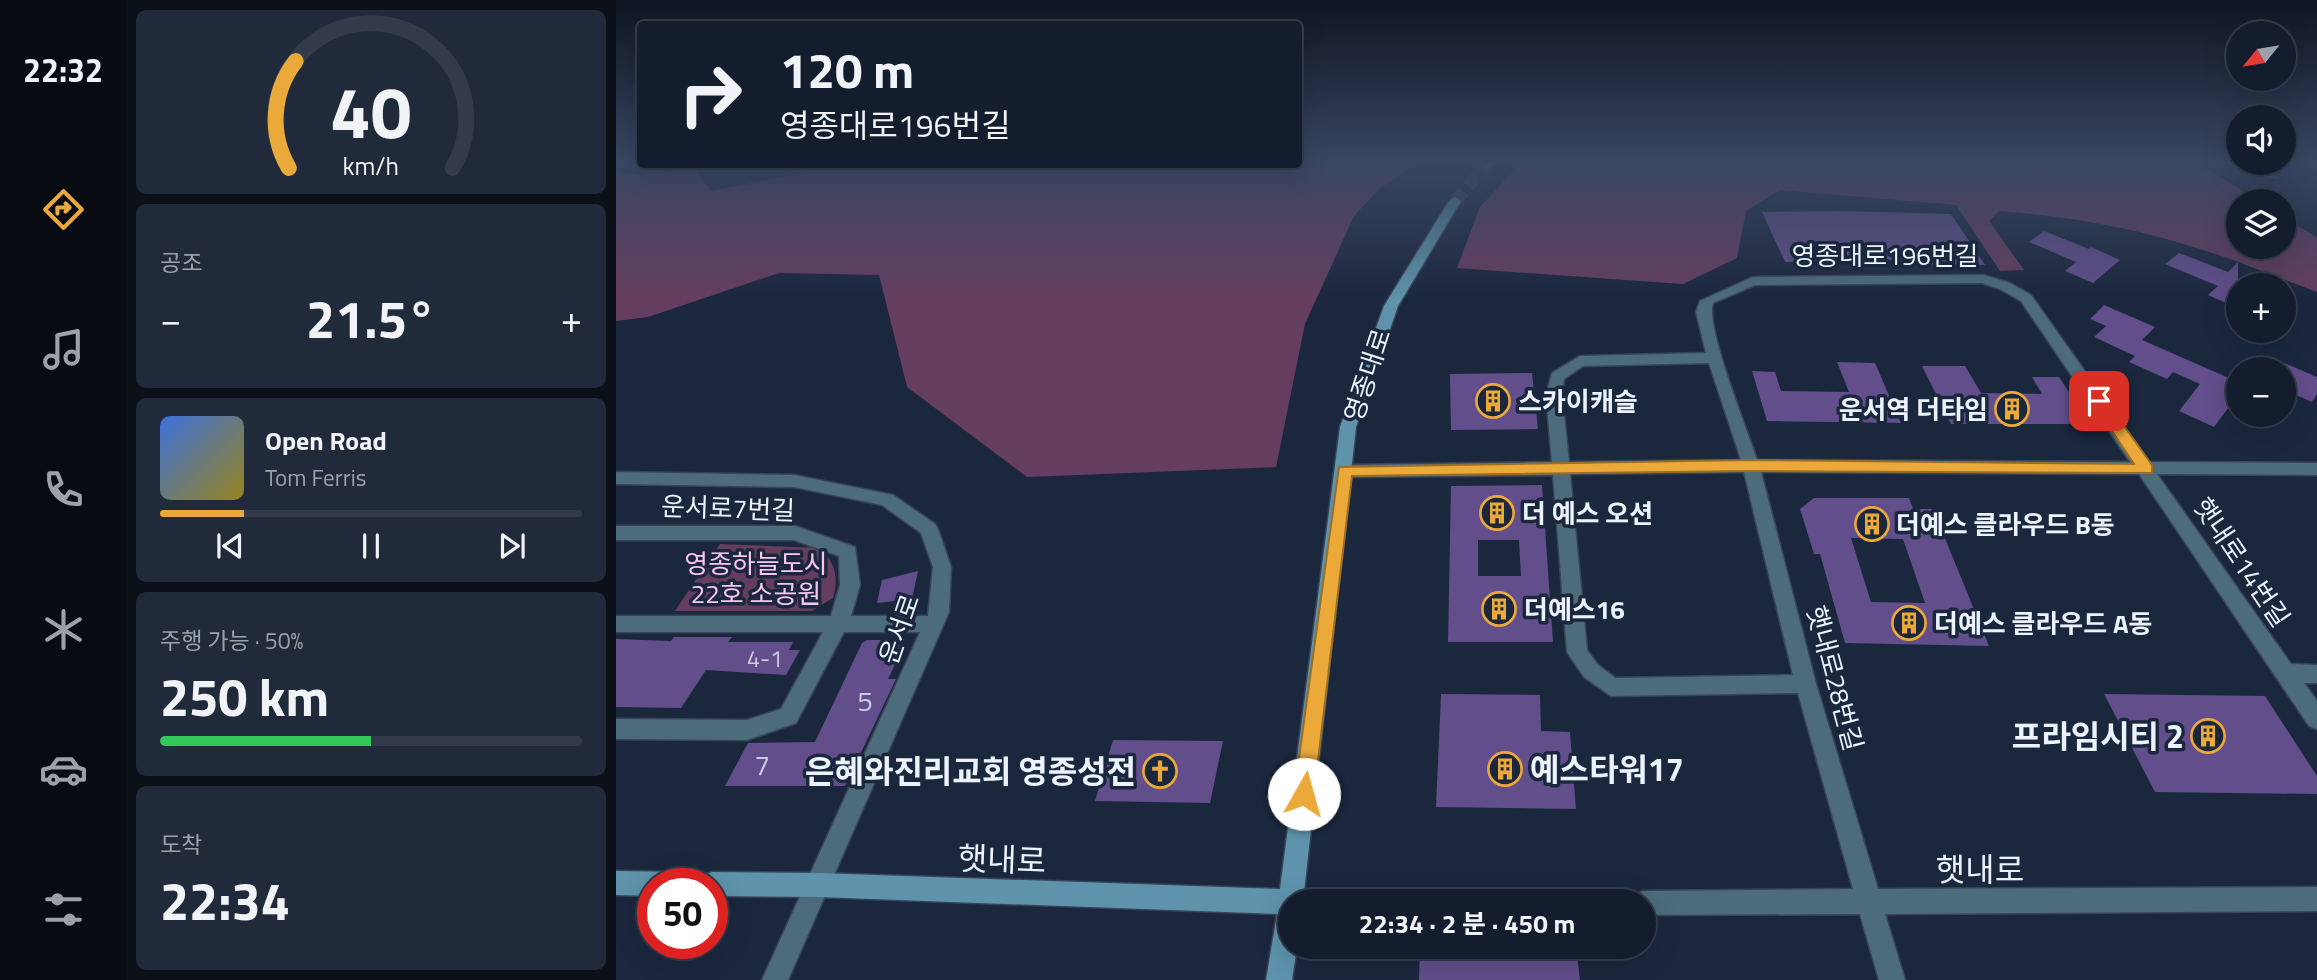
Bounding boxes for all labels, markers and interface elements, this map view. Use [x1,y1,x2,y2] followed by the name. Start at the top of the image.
[2226,21,2296,91] north arrow
[2226,21,2296,427] map controls
[780,32,914,107] text: 120 m
[23,46,103,94] text: 22:32
[665,49,756,140] icon: right
[330,56,412,166] text: 40
[780,101,1010,149] text: 영종대로196번길
[2226,105,2296,175] button: sound
[343,147,399,185] text: km/h
[39,185,88,234] icon: directions
[2226,189,2296,259] button: layers
[1791,236,1979,275] street label: 영종대로196번길
[160,245,202,280] text: 공조
[2226,273,2296,343] button: +
[306,279,436,358] text: 21.5°
[160,290,181,348] text: −
[561,290,582,348] text: +
[1334,323,1400,427] street label: 영종대로
[39,325,88,374] icon: music
[2226,357,2296,427] button: −
[2069,371,2129,431] pin
[1474,382,1512,420] building icon: 스카이캐슬
[1518,382,1638,421] place label: 스카이캐슬
[2080,382,2118,420] icon: arrive
[1839,390,1988,429] place label: 운서역 더타임
[1993,390,2031,428] building icon: 운서역 더타임
[265,421,387,460] text: Open Road
[265,460,366,495] text: Tom Ferris
[39,465,88,514] icon: phone
[660,486,796,530] street label: 운서로7번길
[2184,489,2300,635] street label: 햇내로14번길
[1478,494,1516,532] building icon: 더 예스 오션
[1522,494,1653,533] place label: 더 예스 오션
[1853,505,1891,543] building icon: 더예스 클라우드 B동
[1896,505,2115,544] place label: 더예스 클라우드 B동
[211,527,249,565] icon: previous
[352,527,390,565] icon: pause
[493,527,531,565] icon: next
[684,544,828,613] park label: 영종하늘도시 22호 소공원
[869,589,929,669] street label: 운서로
[1480,590,1518,628] building icon: 더예스16
[1524,590,1625,629] place label: 더예스16
[1797,601,1873,755] street label: 햇내로28번길
[1890,604,1928,642] building icon: 더예스 클라우드 A동
[1934,604,2152,643] place label: 더예스 클라우드 A동
[39,605,88,654] icon: climate
[160,623,303,658] text: 주행 가능 · 50%
[747,641,783,676] house number: 4-1
[160,657,329,736] text: 250 km
[857,679,873,722] house number: 5
[2012,712,2184,760] place label: 프라임시티 2
[2189,717,2227,755] building icon: 프라임시티 2
[754,743,770,786] house number: 7
[39,745,88,794] icon: car
[1530,745,1684,793] place label: 예스타워17
[805,747,1136,795] place label: 은혜와진리교회 영종성전
[1486,750,1524,788] building icon: 예스타워17
[1141,752,1179,790] church icon: 은혜와진리교회 영종성전
[1267,757,1341,831] position arrow
[160,827,202,862] text: 도착
[957,833,1047,885] street label: 햇내로
[1936,845,2024,893] street label: 햇내로
[160,861,290,940] text: 22:34
[637,868,728,959] speed limit sign: 50
[39,885,88,934] icon: filters
[1359,904,1575,943] text: 22:34 · 2 분 · 450 m

